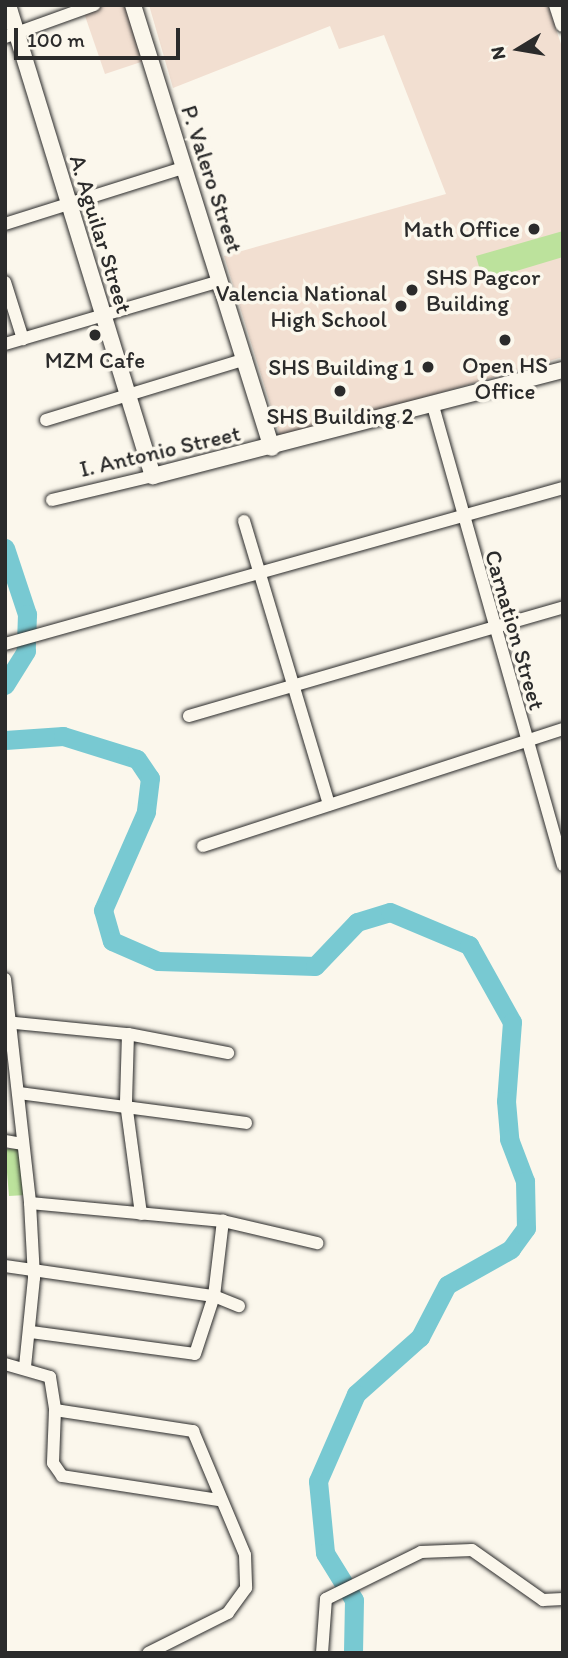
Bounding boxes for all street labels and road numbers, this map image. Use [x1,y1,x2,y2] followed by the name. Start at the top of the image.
[175,102,249,256] street label: P. Valero Street
[64,151,138,317] street label: A. Aguilar Street
[77,419,243,483] street label: I. Antonio Street
[479,547,551,713] street label: Carnation Street

